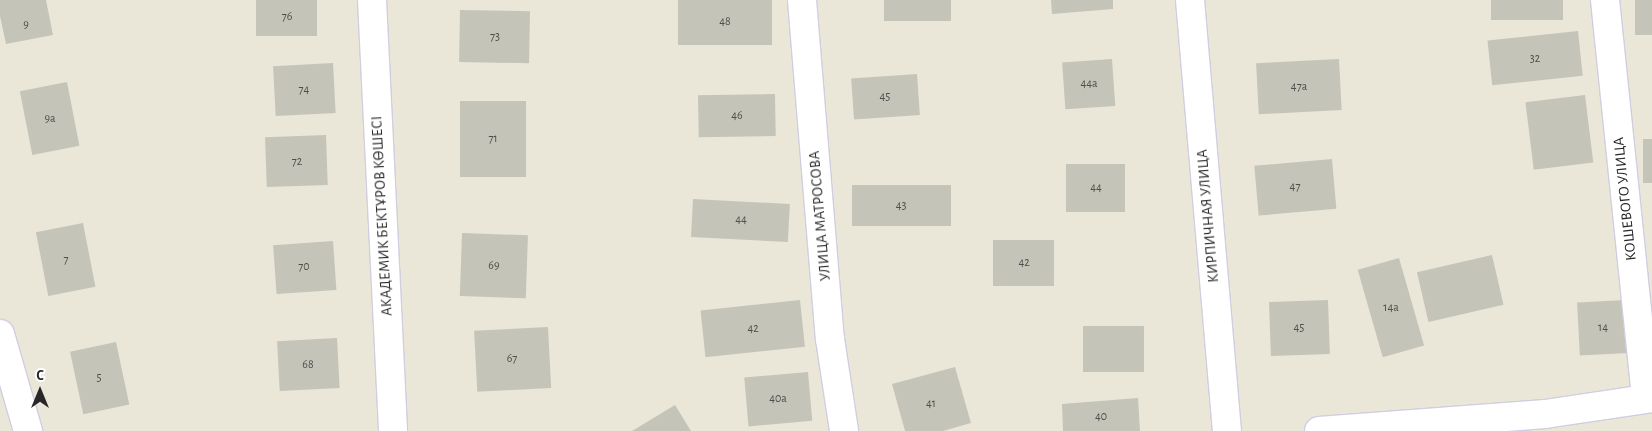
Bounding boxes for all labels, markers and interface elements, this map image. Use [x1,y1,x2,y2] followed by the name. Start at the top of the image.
[282,10,292,24] house number: 76
[719,15,731,29] house number: 48
[23,18,29,32] house number: 9
[490,30,500,44] house number: 73
[1530,52,1540,66] house number: 32
[1080,77,1098,91] house number: 44а
[1291,80,1307,94] house number: 47а
[299,83,309,97] house number: 74
[880,90,890,104] house number: 45
[731,109,743,123] house number: 46
[44,112,56,126] house number: 9а
[368,116,396,316] street label: АКАДЕМИК БЕКТҰРОВ КӨШЕСІ
[488,132,498,146] house number: 71
[1610,136,1640,262] street label: КОШЕВОГО УЛИЦА
[1193,149,1223,283] street label: КИРПИЧНАЯ УЛИЦА
[805,150,835,282] street label: УЛИЦА МАТРОСОВА
[292,155,302,169] house number: 72
[1290,180,1300,194] house number: 47
[1090,181,1102,195] house number: 44
[896,199,906,213] house number: 43
[735,213,747,227] house number: 44
[63,253,69,267] house number: 7
[1018,256,1030,270] house number: 42
[488,259,500,273] house number: 69
[298,260,310,274] house number: 70
[1383,301,1399,315] house number: 14а
[1294,321,1304,335] house number: 45
[1598,321,1608,335] house number: 14
[747,322,759,336] house number: 42
[507,352,517,366] house number: 67
[302,358,314,372] house number: 68
[15,366,65,416] north arrow
[36,369,44,383] text: С
[96,371,102,385] house number: 5
[769,392,787,406] house number: 40а
[926,397,936,411] house number: 41
[1095,410,1107,424] house number: 40

